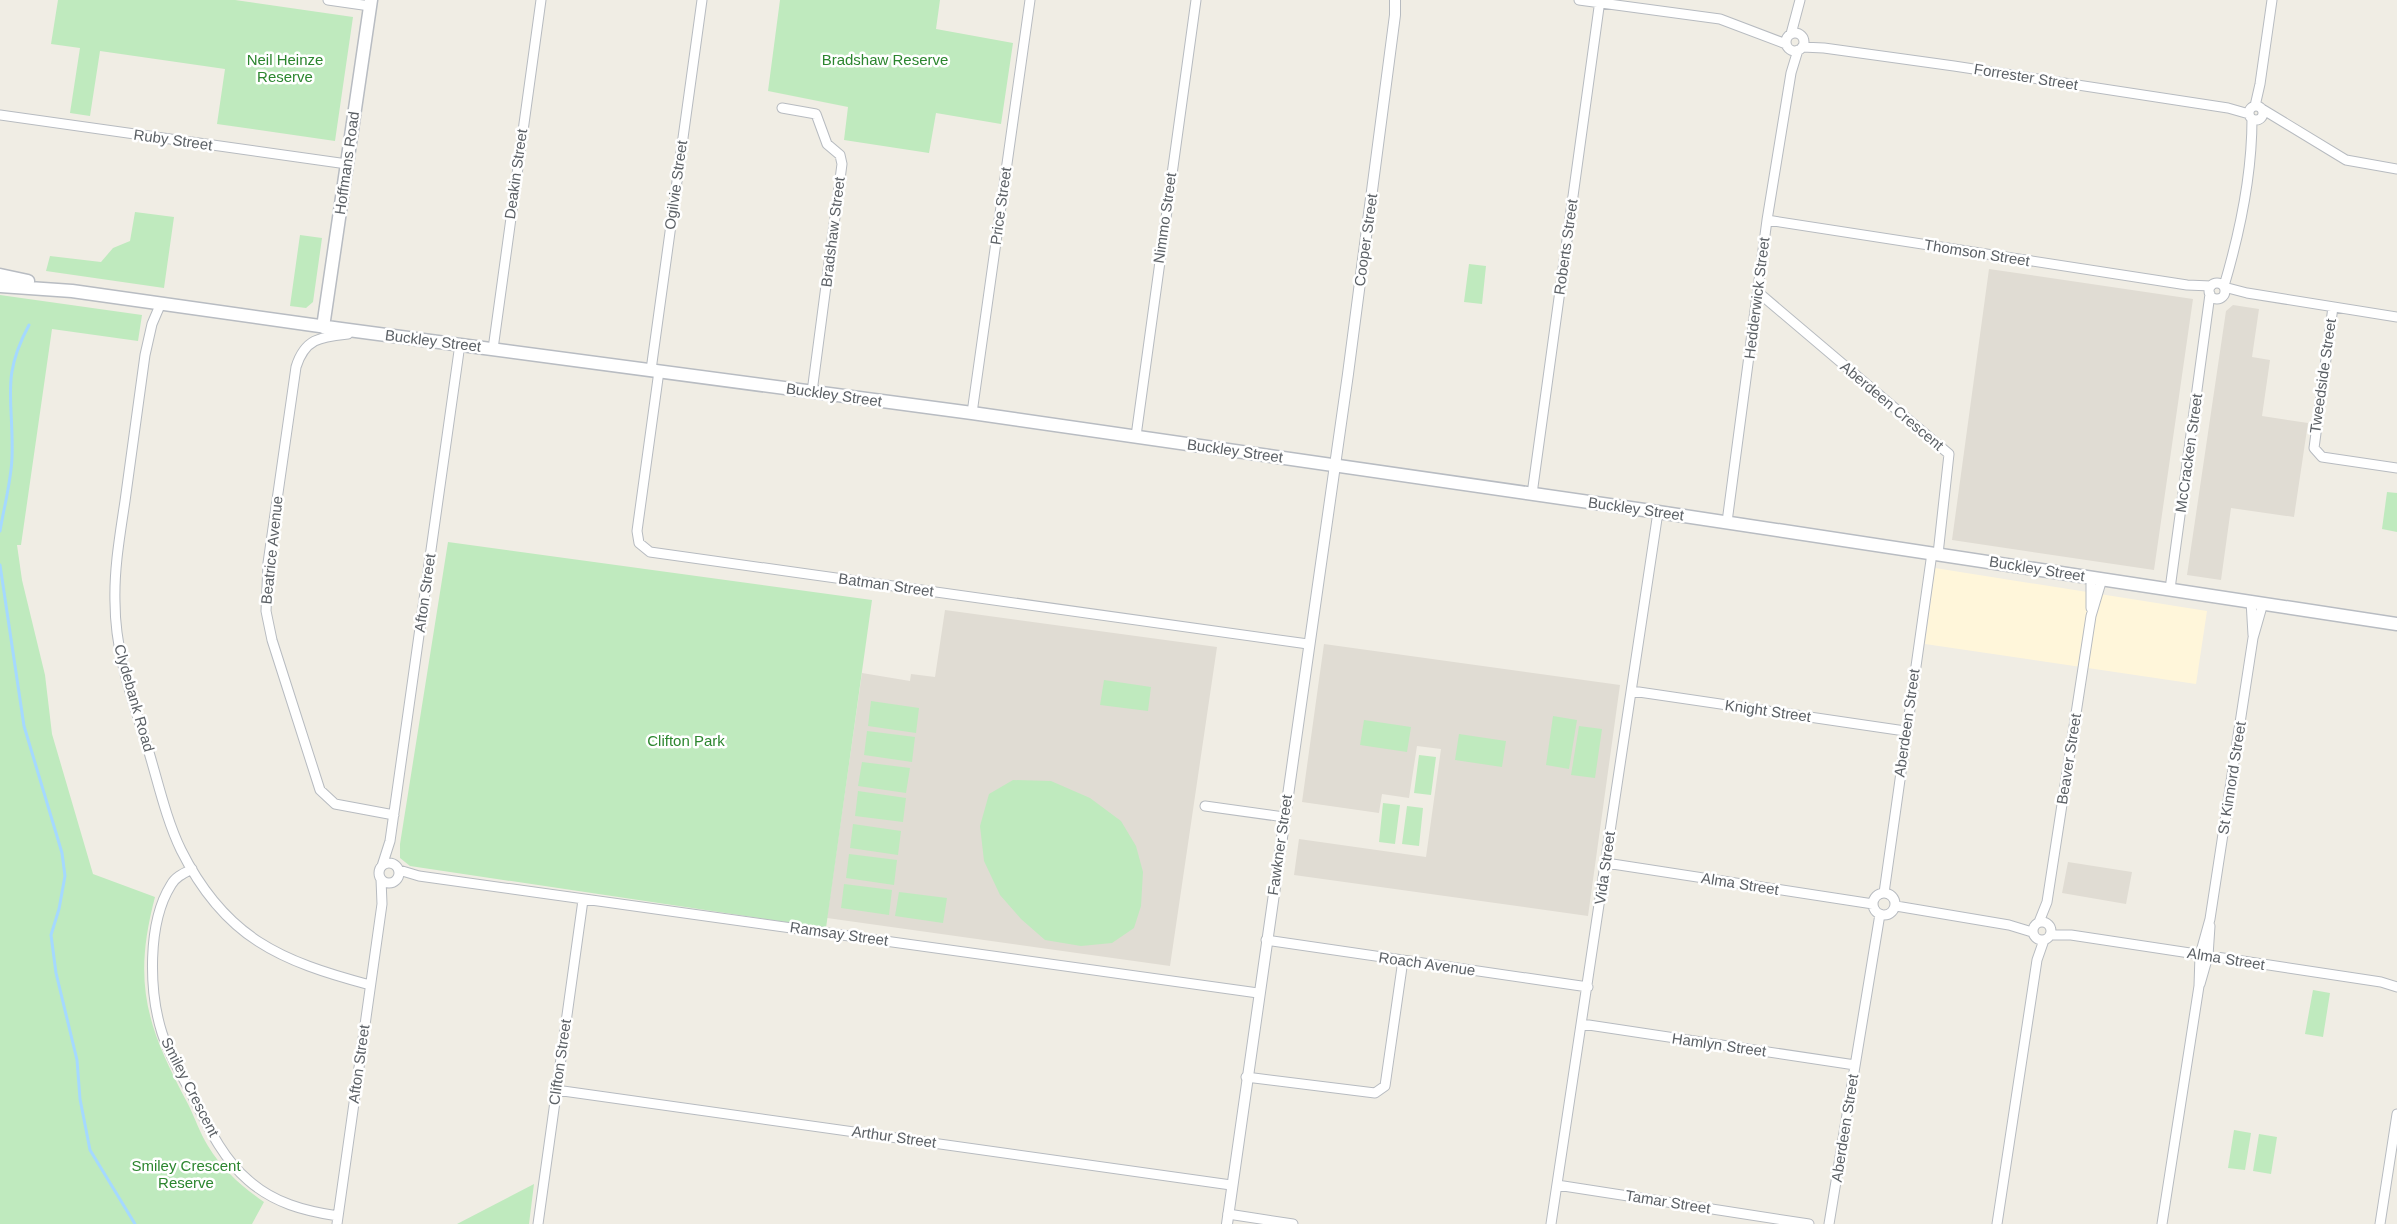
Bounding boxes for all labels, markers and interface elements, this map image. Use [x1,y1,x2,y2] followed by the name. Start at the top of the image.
[247,51,323,85] park label: Neil Heinze Reserve
[822,51,948,68] park label: Bradshaw Reserve
[1973,60,2080,93] street label: Forrester Street
[331,110,362,216] street label: Hoffmans Road
[133,126,214,154] street label: Ruby Street
[501,127,530,220] street label: Deakin Street
[661,138,690,231] street label: Ogilvie Street
[987,165,1014,246] street label: Price Street
[1150,171,1179,265] street label: Nimmo Street
[817,175,848,288] street label: Bradshaw Street
[1351,192,1381,287] street label: Cooper Street
[1550,197,1581,296] street label: Roberts Street
[1741,235,1773,360] street label: Hedderwick Street
[1923,236,2032,269] street label: Thomson Street
[2306,317,2339,435] street label: Tweedside Street
[384,326,483,355] street label: Buckley Street
[1837,358,1948,454] street label: Aberdeen Crescent
[785,379,884,410] street label: Buckley Street
[2172,391,2205,514] street label: McCracken Street
[1186,435,1285,466] street label: Buckley Street
[1587,493,1686,524] street label: Buckley Street
[257,495,286,605] street label: Beatrice Avenue
[411,552,439,633] street label: Afton Street
[1988,553,2087,585] street label: Buckley Street
[837,569,936,600] street label: Batman Street
[111,642,158,754] street label: Clydebank Road
[1890,667,1923,778] street label: Aberdeen Street
[1724,696,1813,725] street label: Knight Street
[2053,711,2084,806] street label: Beaver Street
[2214,719,2249,836] street label: St Kinnord Street
[647,732,725,749] park label: Clifton Park
[1264,793,1295,896] street label: Fawkner Street
[1591,829,1618,906] street label: Vida Street
[1700,869,1781,898] street label: Alma Street
[789,918,890,949] street label: Ramsay Street
[2186,944,2267,973] street label: Alma Street
[1378,948,1476,979] street label: Roach Avenue
[545,1017,574,1106] street label: Clifton Street
[345,1023,373,1104] street label: Afton Street
[1671,1029,1768,1060] street label: Hamlyn Street
[158,1034,223,1140] street label: Smiley Crescent
[1828,1072,1862,1183] street label: Aberdeen Street
[851,1122,938,1151] street label: Arthur Street
[131,1157,241,1191] park label: Smiley Crescent Reserve
[1624,1186,1713,1217] street label: Tamar Street

